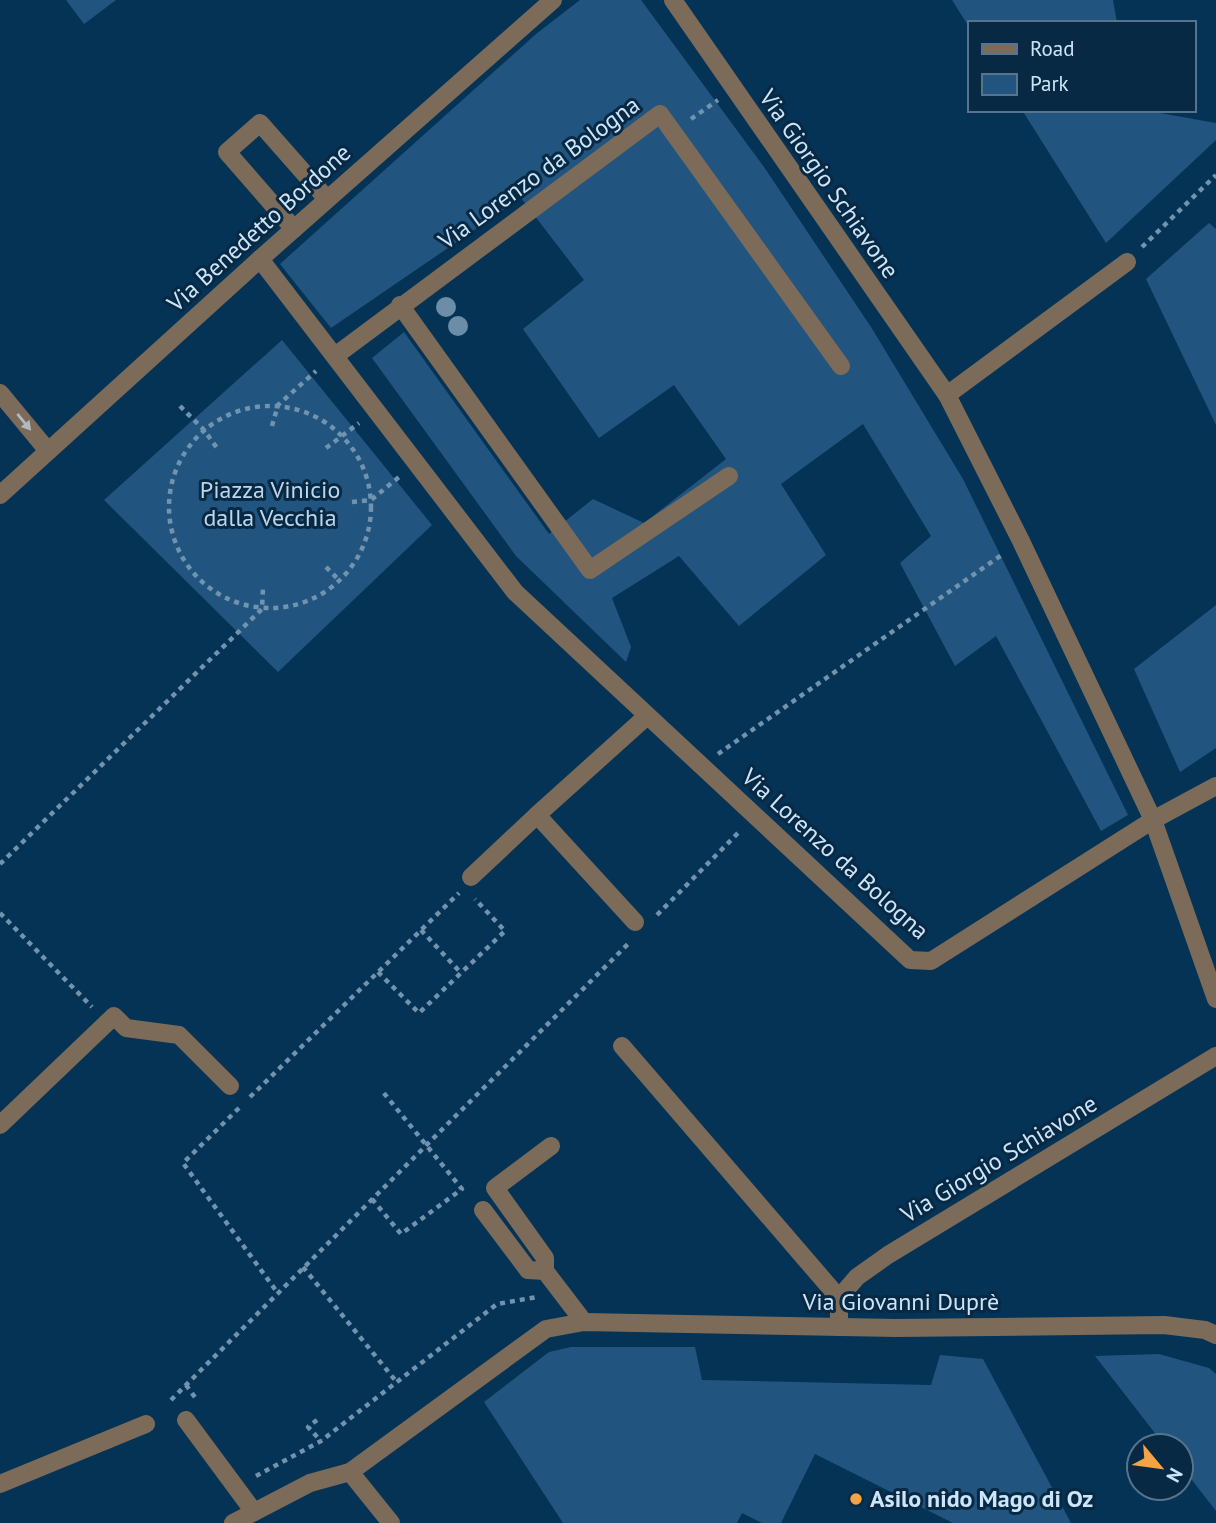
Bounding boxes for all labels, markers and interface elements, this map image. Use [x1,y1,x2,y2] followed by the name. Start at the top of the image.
[968,21,1195,112] legend
[1030,35,1074,62] text: Road
[1030,70,1069,97] text: Park
[752,82,906,284] street label: Via Giorgio Schiavone
[431,89,645,257] street label: Via Lorenzo da Bologna
[160,137,357,319] street label: Via Benedetto Bordone
[16,413,31,431] one-way arrow
[200,474,340,533] park label: Piazza Vinicio dalla Vecchia
[735,761,935,946] street label: Via Lorenzo da Bologna
[894,1088,1103,1230] street label: Via Giorgio Schiavone
[802,1286,999,1317] street label: Via Giovanni Duprè
[1125,1432,1195,1502] north arrow
[1161,1464,1188,1487] text: N
[870,1483,1093,1514] place label: Asilo nido Mago di Oz
[848,1491,864,1507] marker: Asilo nido Mago di Oz

